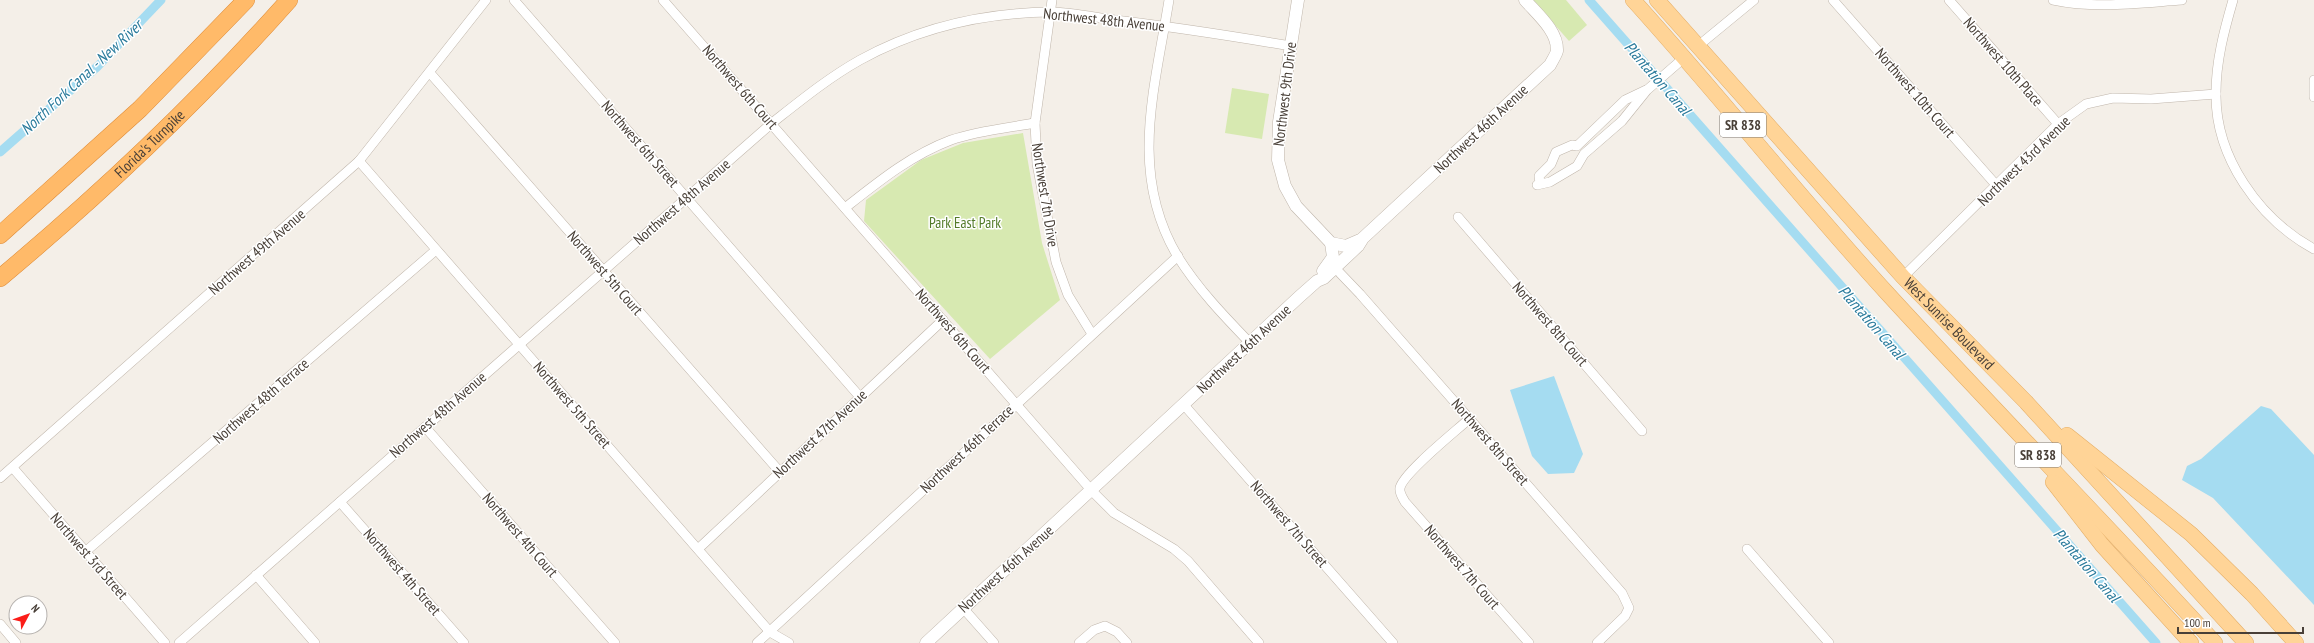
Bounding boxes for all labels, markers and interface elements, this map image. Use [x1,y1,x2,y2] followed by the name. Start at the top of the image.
[1042,4,1166,35] street label: Northwest 48th Avenue
[1959,13,2047,110] street label: Northwest 10th Place
[16,14,148,139] water label: North Fork Canal - New River
[1621,37,1696,120] water label: Plantation Canal
[699,41,782,133] street label: Northwest 6th Court
[1269,41,1300,147] street label: Northwest 9th Drive
[1871,44,1959,141] street label: Northwest 10th Court
[1430,80,1532,177] street label: Northwest 46th Avenue
[598,96,683,191] street label: Northwest 6th Street
[110,106,188,182] street label: Florida's Turnpike
[1973,111,2074,210] street label: Northwest 43rd Avenue
[1720,113,1766,137] road number: SR 838
[1028,142,1063,248] street label: Northwest 7th Drive
[629,154,734,249] street label: Northwest 48th Avenue
[204,204,309,299] street label: Northwest 49th Avenue
[929,213,1001,232] park label: Park East Park
[564,227,647,319] street label: Northwest 5th Court
[1900,273,1999,373] street label: West Sunrise Boulevard
[1509,278,1592,370] street label: Northwest 8th Court
[1835,281,1910,364] water label: Plantation Canal
[912,285,995,377] street label: Northwest 6th Court
[1193,300,1295,397] street label: Northwest 46th Avenue
[209,354,313,447] street label: Northwest 48th Terrace
[530,357,615,452] street label: Northwest 5th Street
[385,367,490,462] street label: Northwest 48th Avenue
[769,385,871,482] street label: Northwest 47th Avenue
[1448,394,1533,489] street label: Northwest 8th Street
[916,400,1017,497] street label: Northwest 46th Terrace
[2015,443,2061,467] road number: SR 838
[1247,476,1332,571] street label: Northwest 7th Street
[479,489,562,581] street label: Northwest 4th Court
[47,508,132,603] street label: Northwest 3rd Street
[954,521,1057,616] street label: Northwest 46th Avenue
[1421,521,1504,613] street label: Northwest 7th Court
[360,524,445,619] street label: Northwest 4th Street
[2050,524,2125,607] water label: Plantation Canal
[8,595,48,635] north arrow
[28,602,43,615] text: N
[2178,609,2303,635] scale bar
[2184,615,2211,630] text: 100 m

